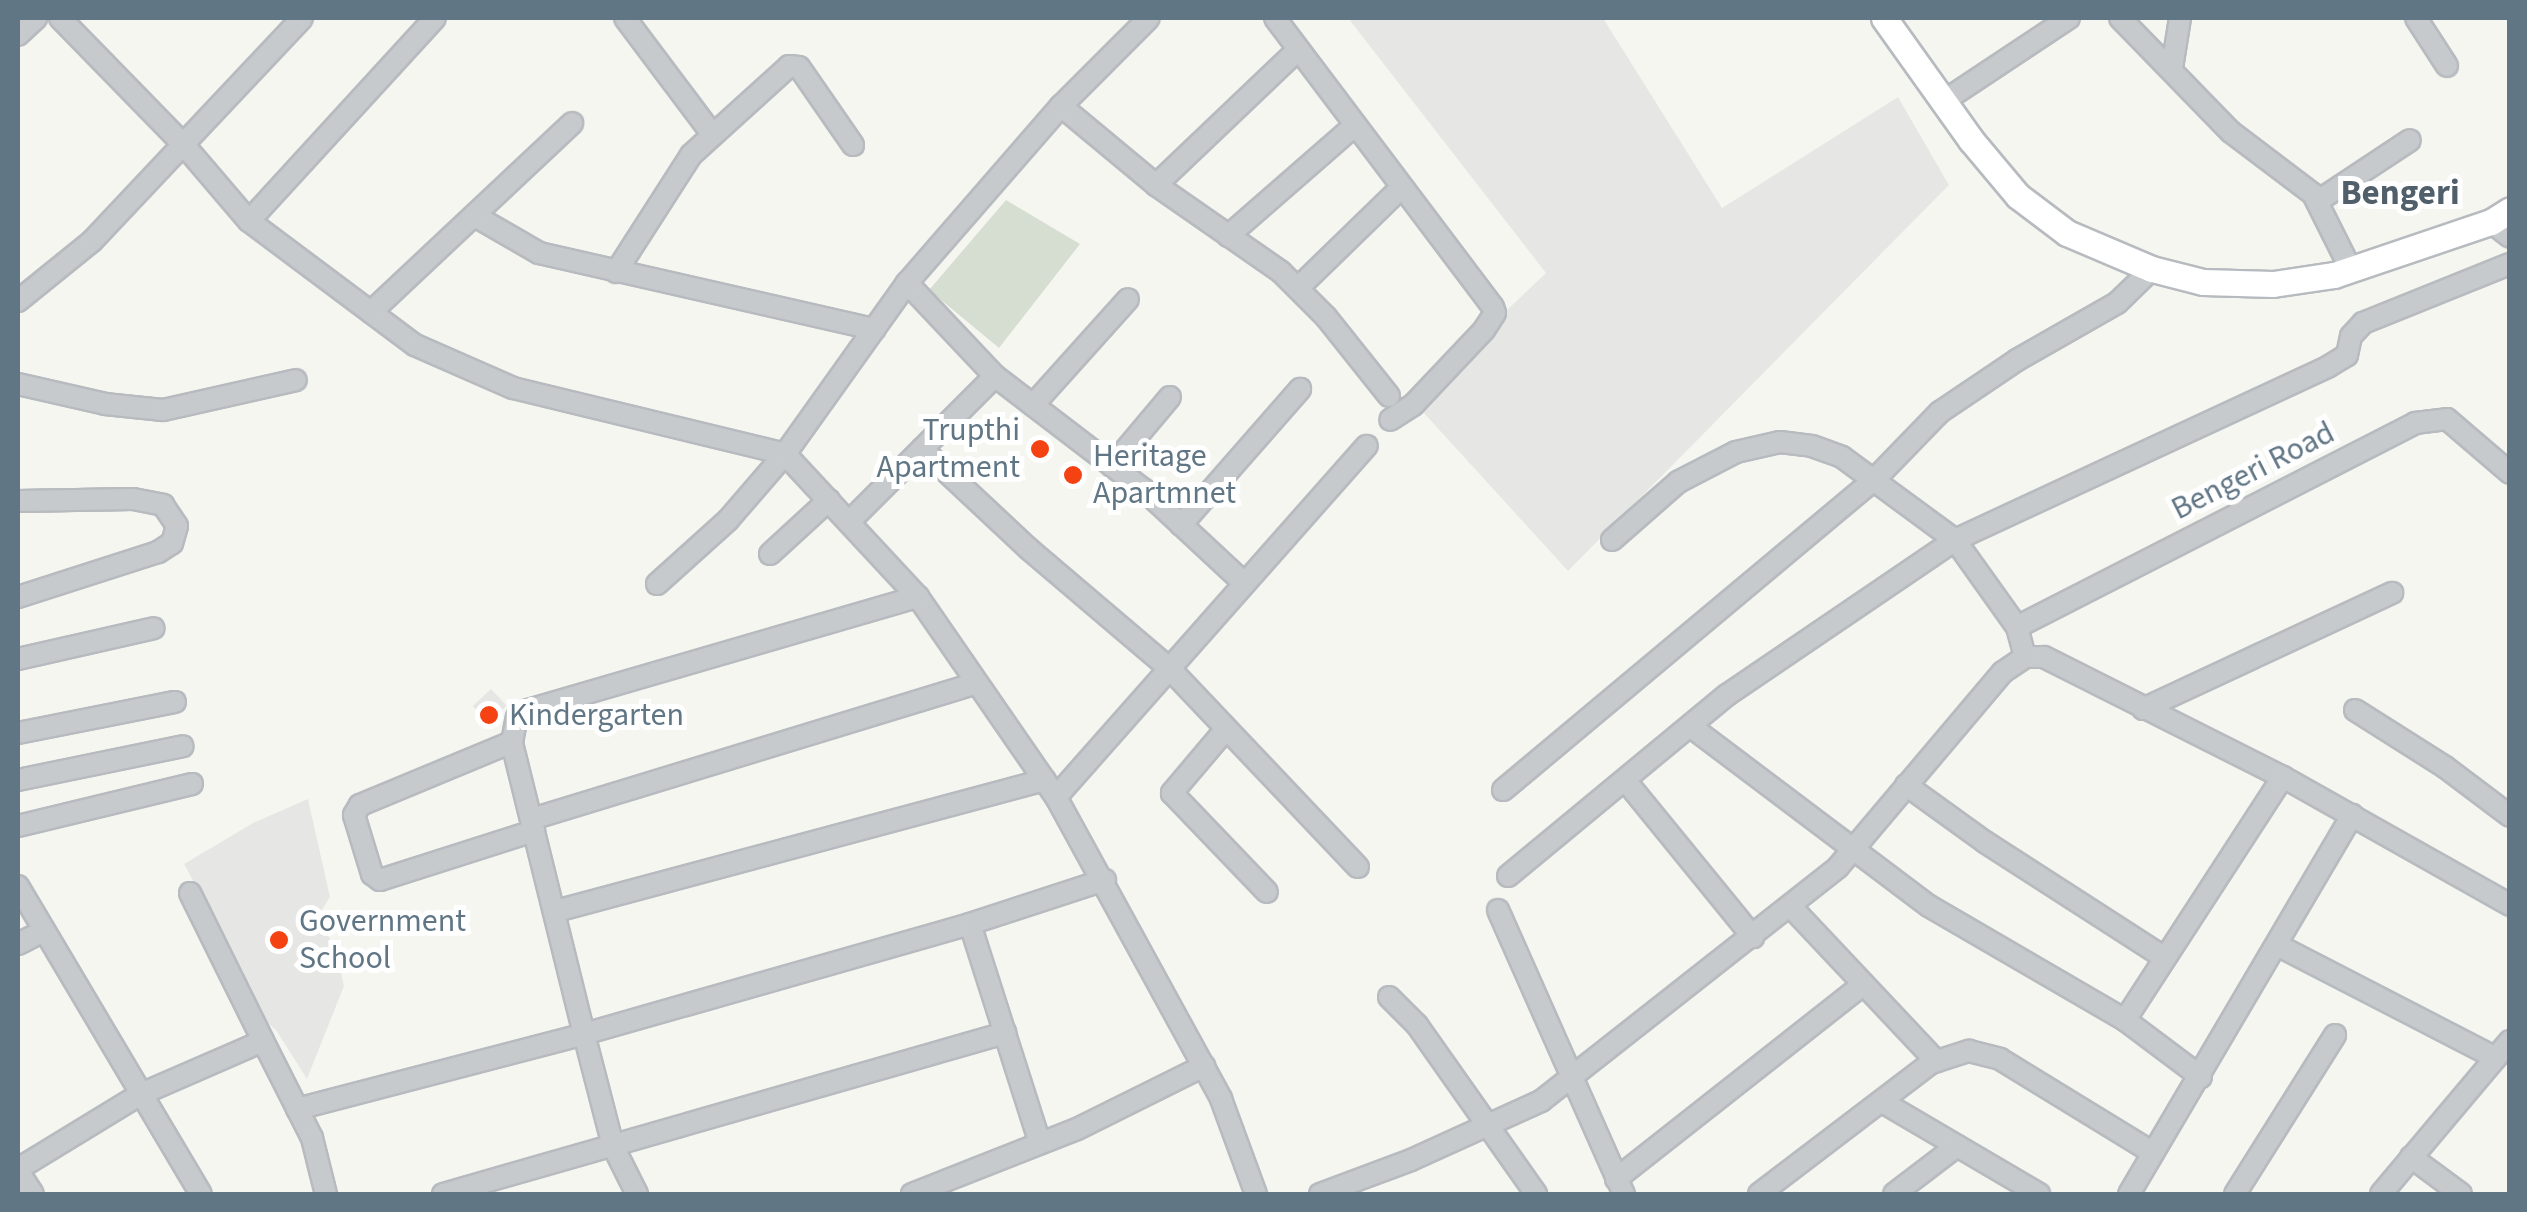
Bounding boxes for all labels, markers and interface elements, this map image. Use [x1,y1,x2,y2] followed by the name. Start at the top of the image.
[2340,172,2460,214] district label: Bengeri
[877,412,1020,487] place label: Trupthi Apartment
[2165,414,2341,528] street label: Bengeri Road
[1029,438,1051,460] marker: Trupthi Apartment
[1093,438,1236,513] place label: Heritage Apartmnet
[1062,464,1084,486] marker: Heritage Apartmnet
[509,696,684,734] place label: Kindergarten
[478,704,500,726] marker: Kindergarten
[299,903,466,978] place label: Government School
[268,929,290,951] marker: Government School

